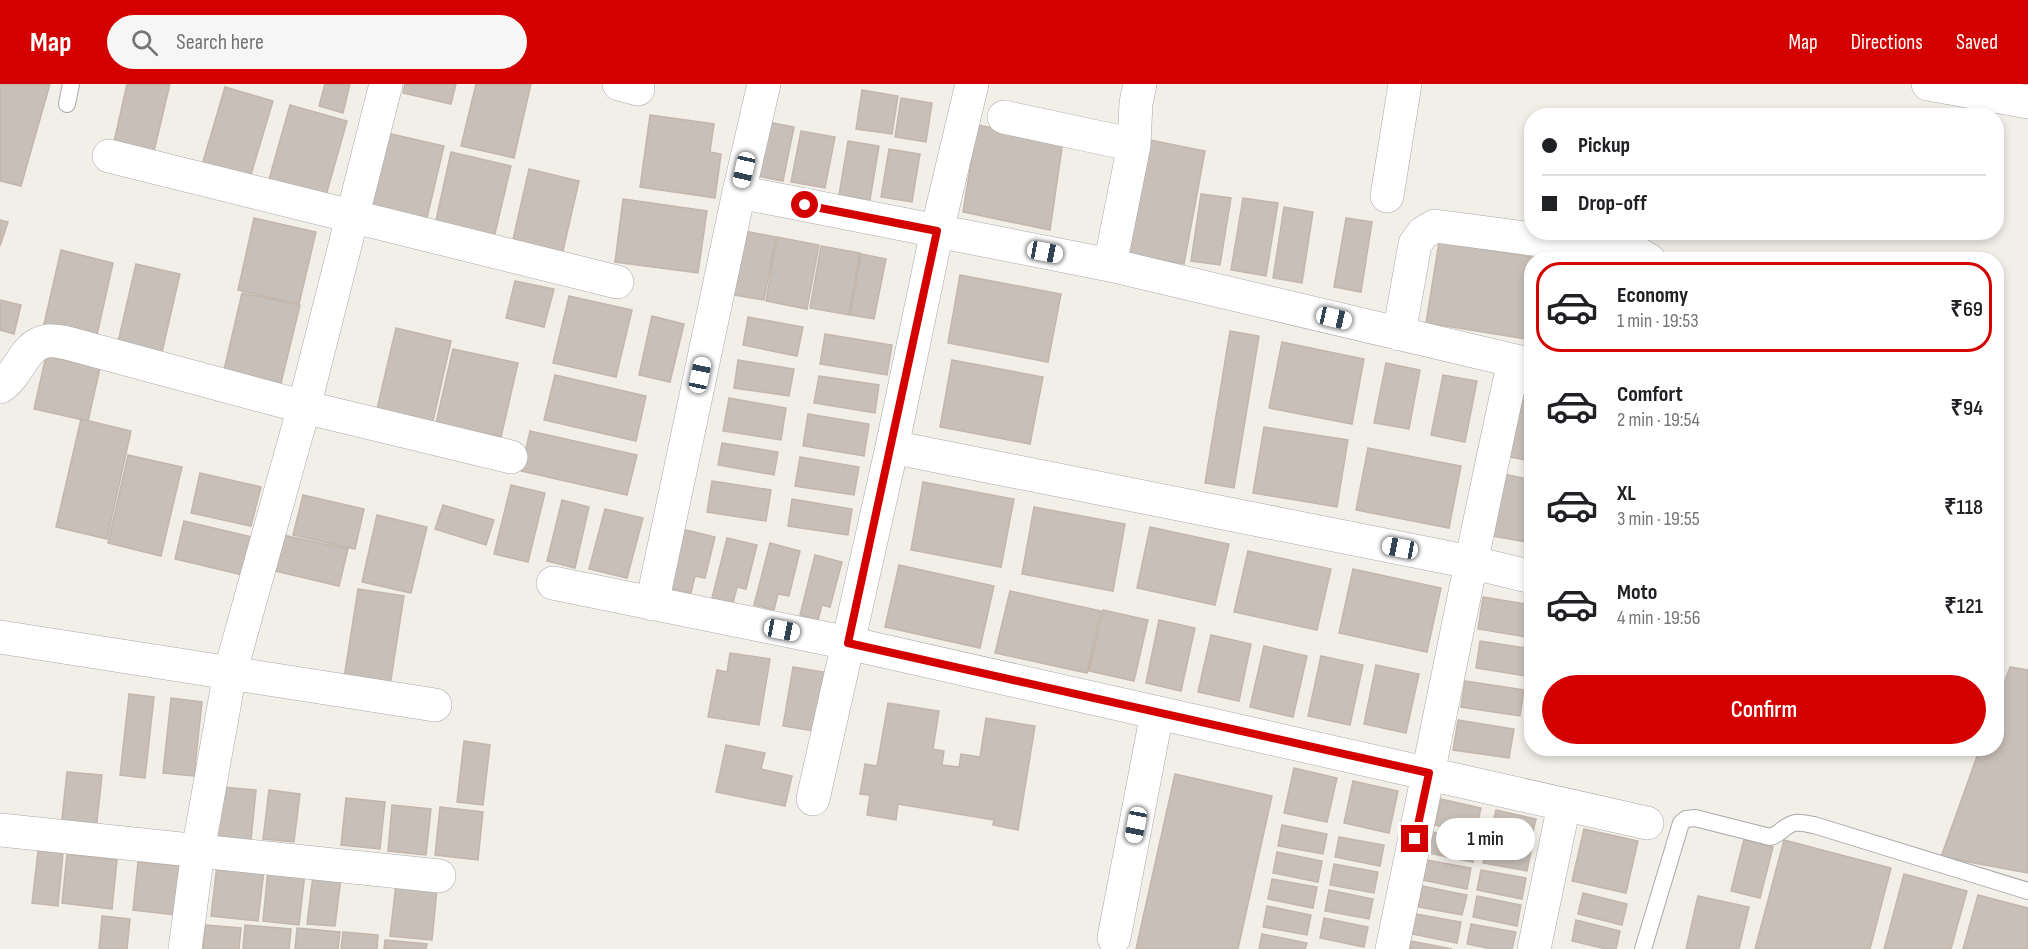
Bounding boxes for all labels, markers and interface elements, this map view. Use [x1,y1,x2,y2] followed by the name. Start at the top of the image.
[107,15,527,69] search box
[30,26,71,59] text: Map
[128,26,161,59] icon: search
[176,29,264,56] text: Search here
[1788,30,1818,55] text: Map
[1851,30,1923,55] text: Directions
[1956,30,1998,55] text: Saved
[1578,132,1630,159] text: Pickup
[731,150,757,190] car
[1578,190,1647,217] text: Drop-off
[791,191,818,218] route start
[1026,240,1064,264] car
[1545,280,1599,334] icon: car
[1617,282,1688,309] text: Economy
[1950,296,1983,323] text: ₹69
[1314,305,1354,331] car
[1617,309,1699,333] text: 1 min · 19:53
[687,356,713,394] car
[1545,379,1599,433] icon: car
[1617,381,1683,408] text: Comfort
[1950,395,1983,422] text: ₹94
[1617,408,1700,432] text: 2 min · 19:54
[1545,478,1599,532] icon: car
[1617,480,1636,507] text: XL
[1944,494,1983,521] text: ₹118
[1617,507,1700,531] text: 3 min · 19:55
[1381,536,1419,560] car
[1545,577,1599,631] icon: car
[1617,579,1657,606] text: Moto
[1944,593,1983,620] text: ₹121
[1617,606,1700,630] text: 4 min · 19:56
[763,618,801,642] car
[1542,675,1986,744] button: Confirm
[1124,806,1148,844] car
[1436,818,1535,860] callout: 1 min
[1401,825,1428,852] route end
[1467,827,1504,851] text: 1 min

